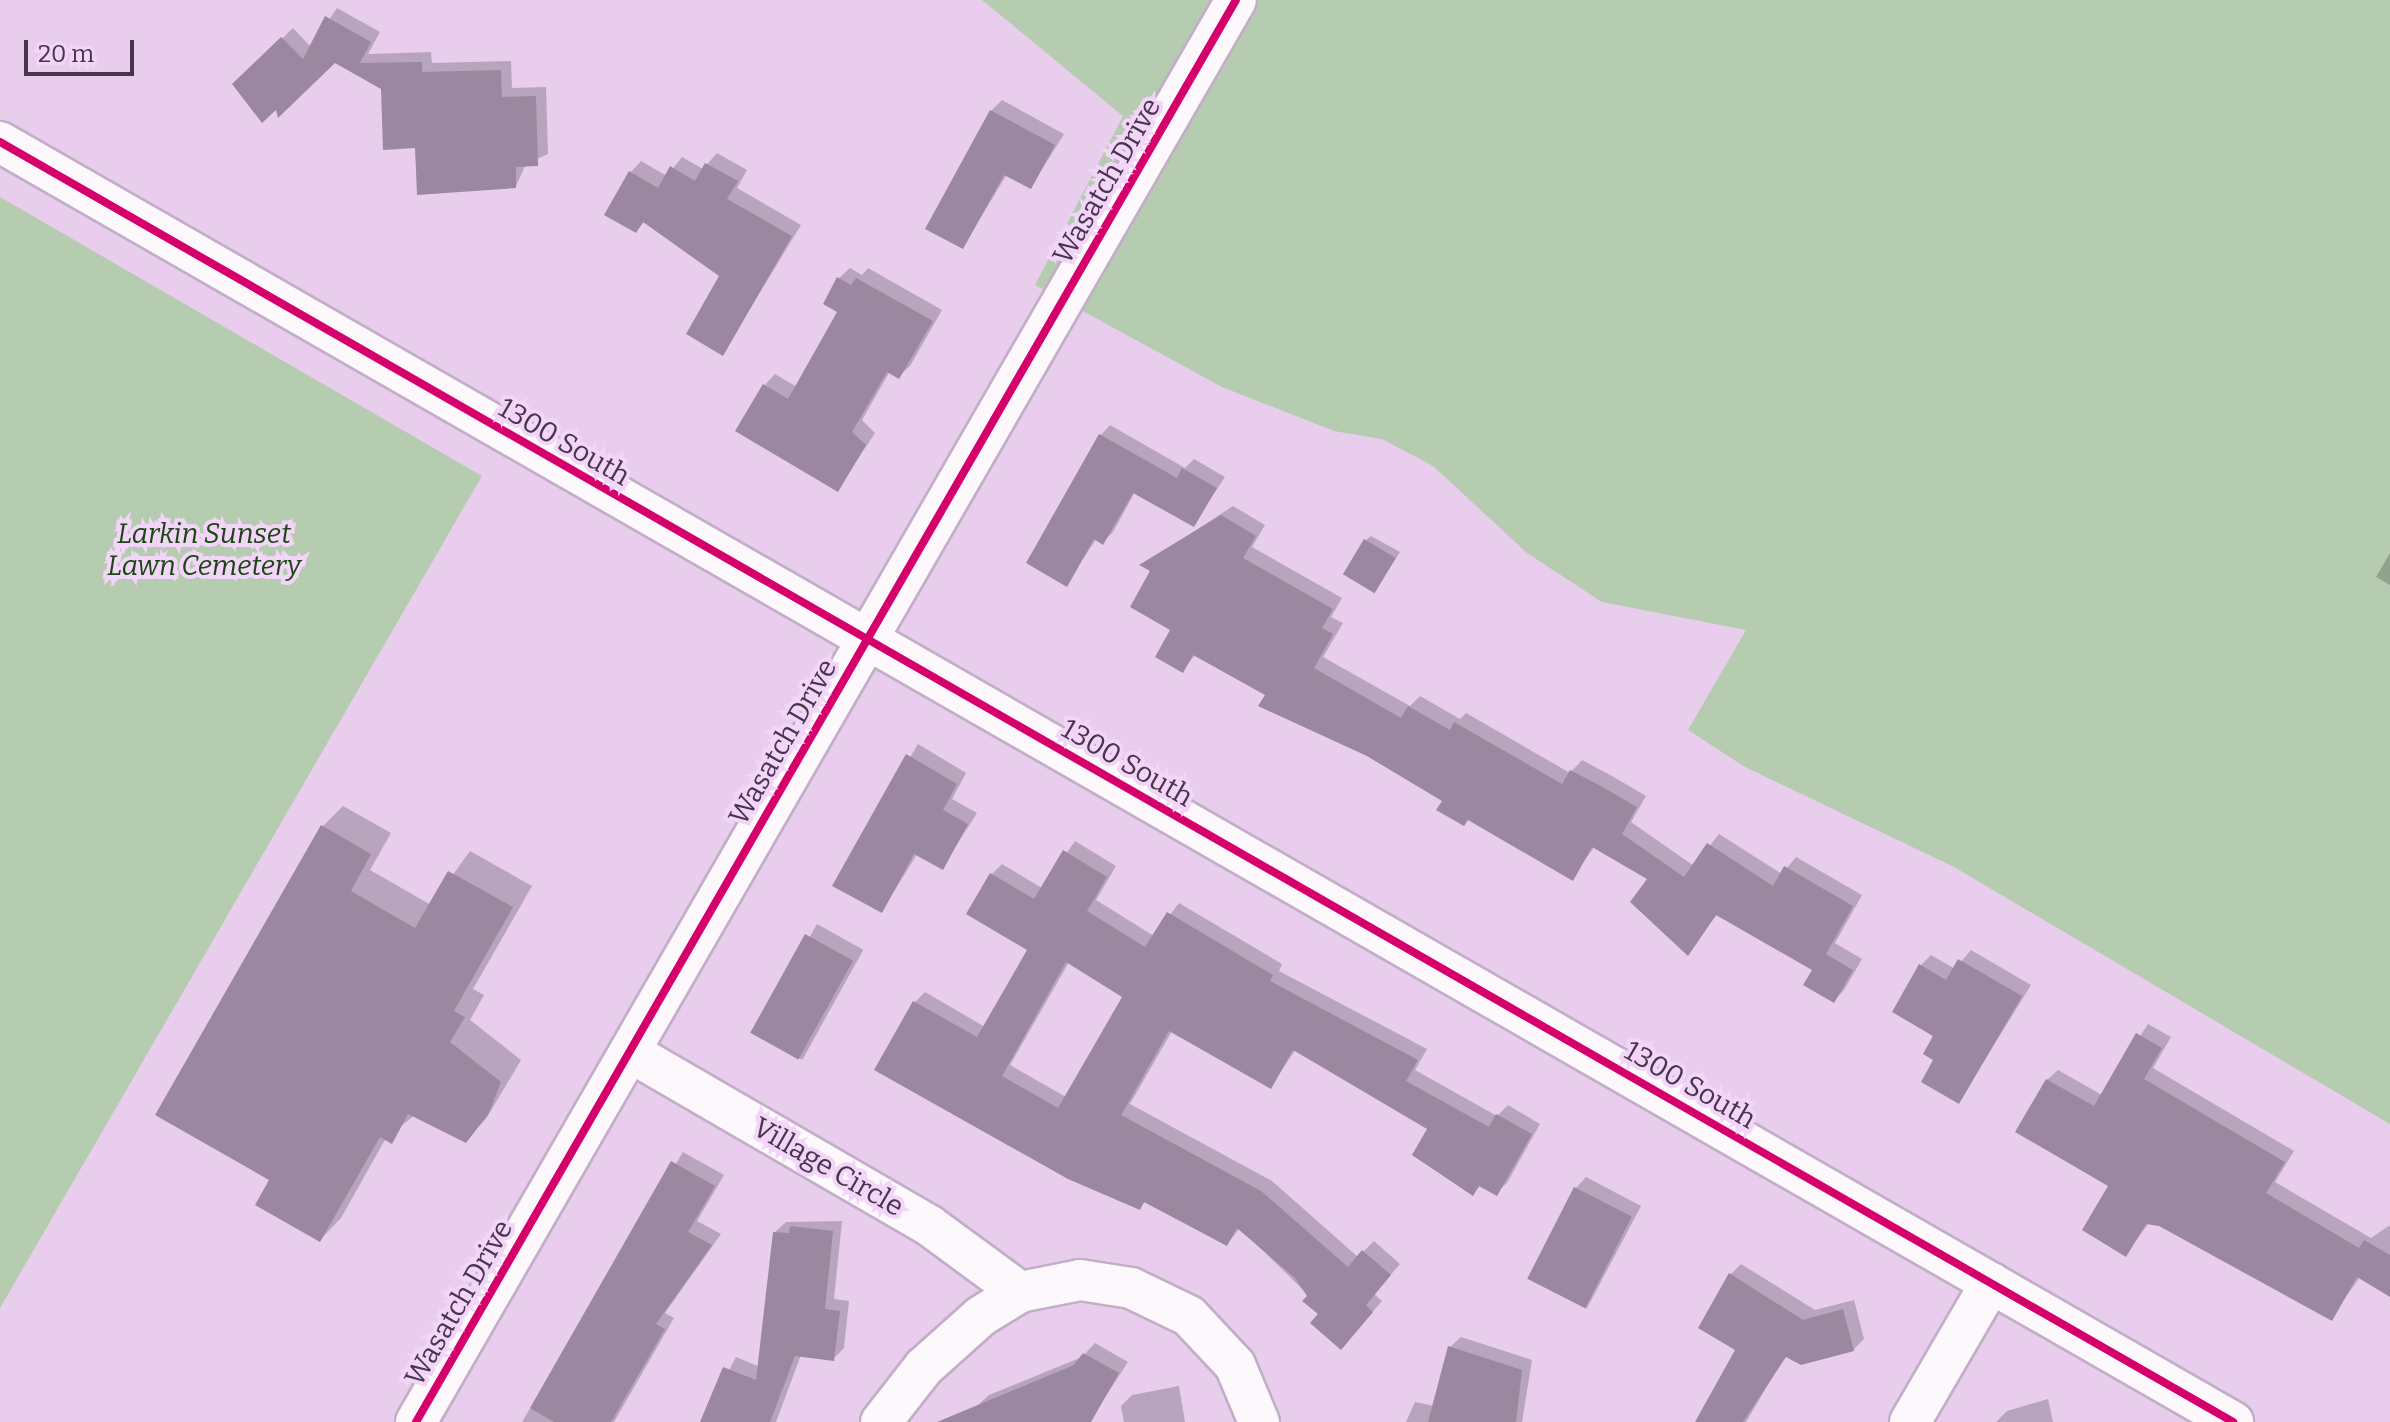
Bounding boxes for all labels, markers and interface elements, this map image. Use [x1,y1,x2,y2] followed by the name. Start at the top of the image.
[28,24,138,74] scale bar
[38,40,94,68] text: 20 m
[1046,92,1168,270] street label: Wasatch Drive
[492,391,636,493] street label: 1300 South
[107,517,301,583] park label: Larkin Sunset Lawn Cemetery
[722,653,844,831] street label: Wasatch Drive
[1055,712,1199,814] street label: 1300 South
[1618,1034,1762,1136] street label: 1300 South
[747,1110,909,1224] street label: Village Circle
[398,1214,520,1392] street label: Wasatch Drive

